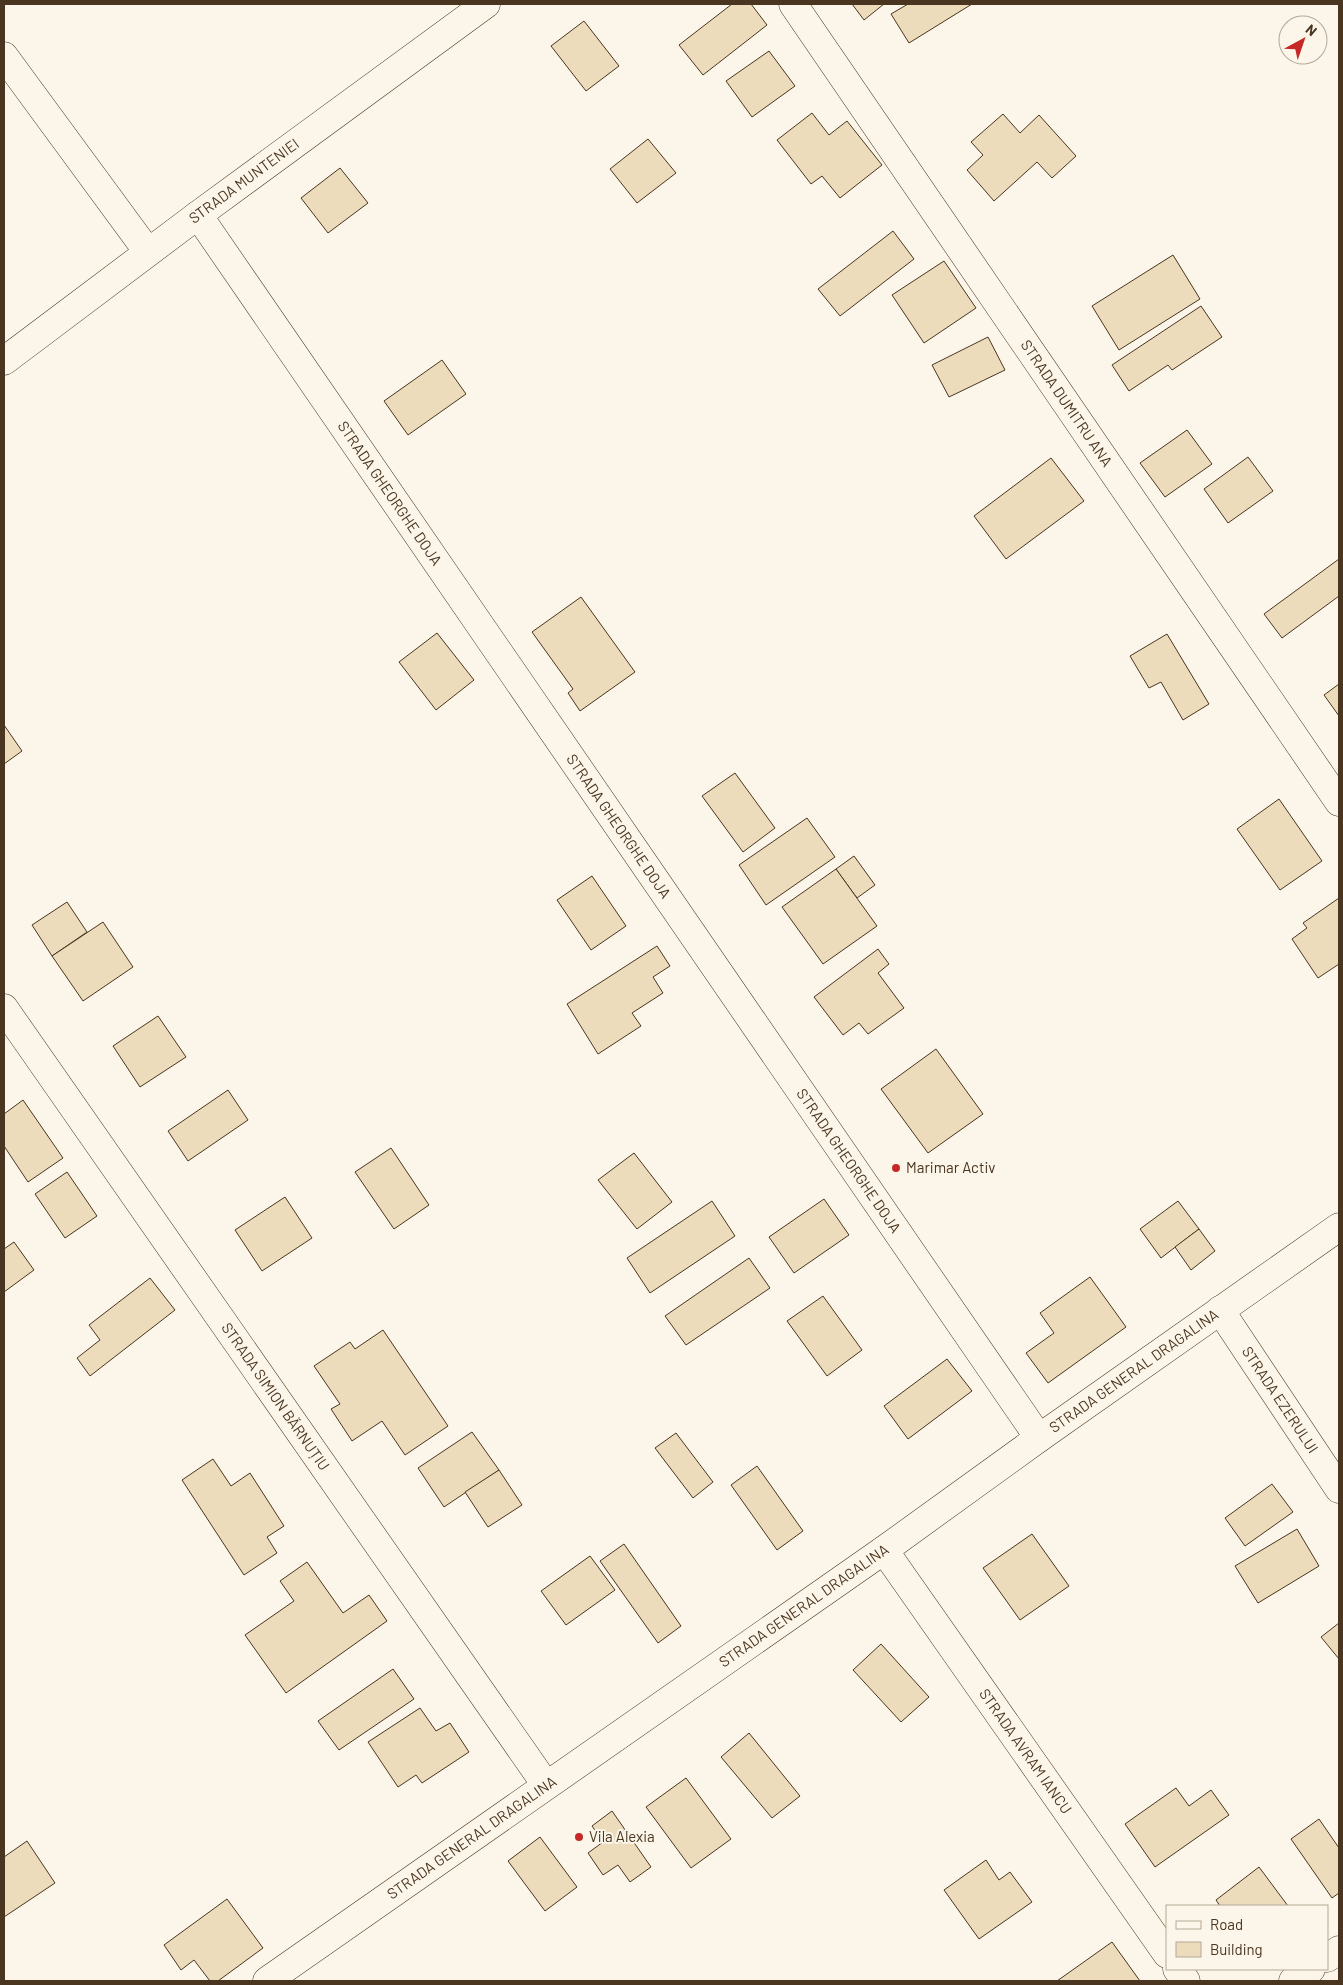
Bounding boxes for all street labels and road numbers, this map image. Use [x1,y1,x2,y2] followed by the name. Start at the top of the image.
[185,134,302,227] street label: STRADA MUNTENIEI
[1018,336,1117,470] street label: STRADA DUMITRU ANA
[334,417,446,569] street label: STRADA GHEORGHE DOJA
[563,750,675,901] street label: STRADA GHEORGHE DOJA
[793,1085,905,1236] street label: STRADA GHEORGHE DOJA
[1045,1305,1221,1436] street label: STRADA GENERAL DRAGALINA
[218,1319,334,1474] street label: STRADA SIMION BĂRNUȚIU
[1239,1343,1323,1456] street label: STRADA EZERULUI
[715,1540,892,1670] street label: STRADA GENERAL DRAGALINA
[976,1685,1076,1817] street label: STRADA AVRAM IANCU
[383,1772,560,1902] street label: STRADA GENERAL DRAGALINA

